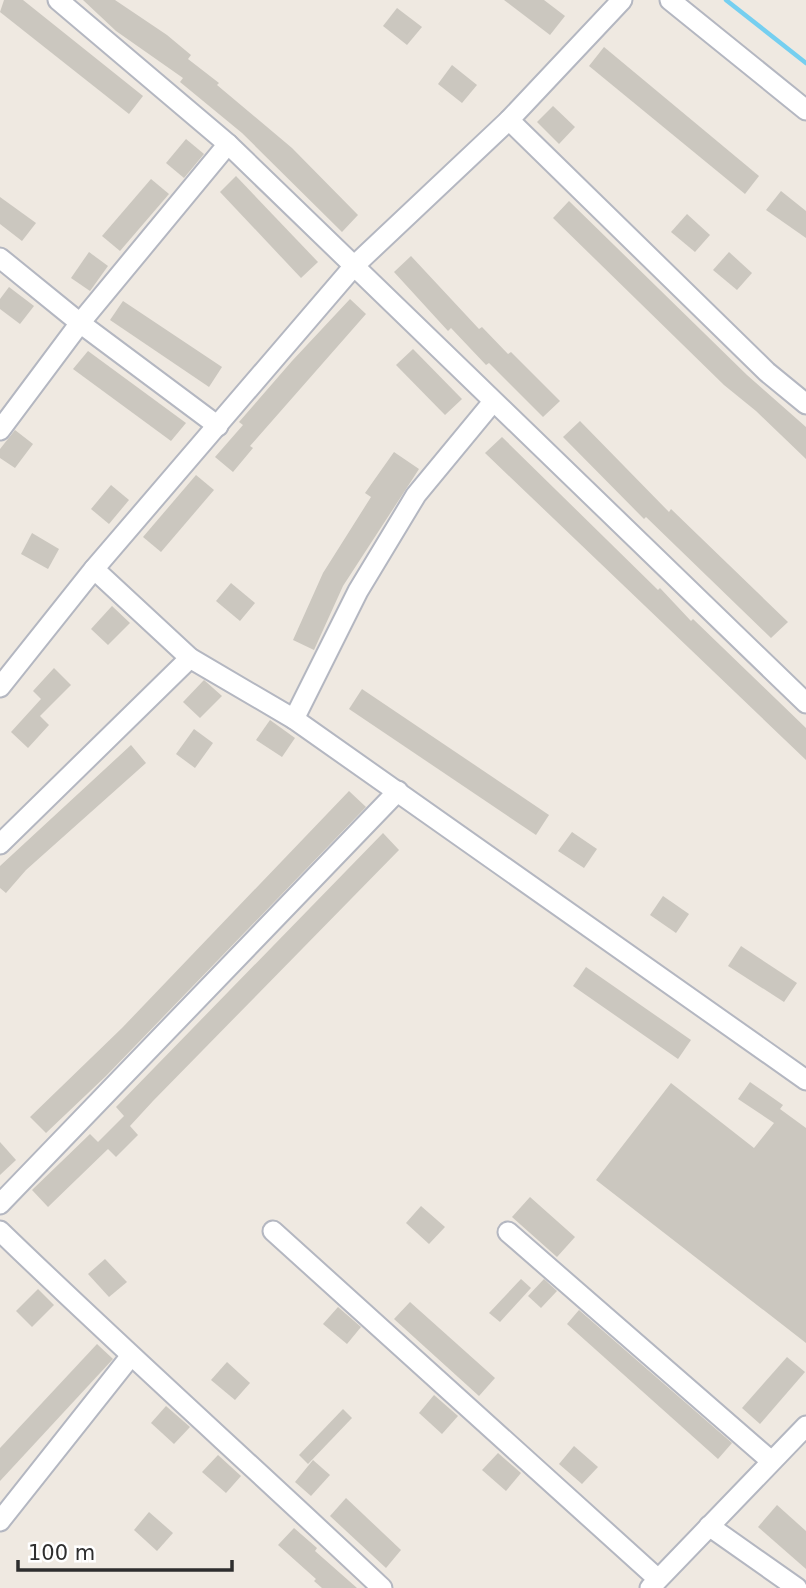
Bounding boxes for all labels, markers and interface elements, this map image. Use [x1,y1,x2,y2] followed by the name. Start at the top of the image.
[18,1528,231,1572] scale bar
[28,1541,95,1565] text: 100 m

